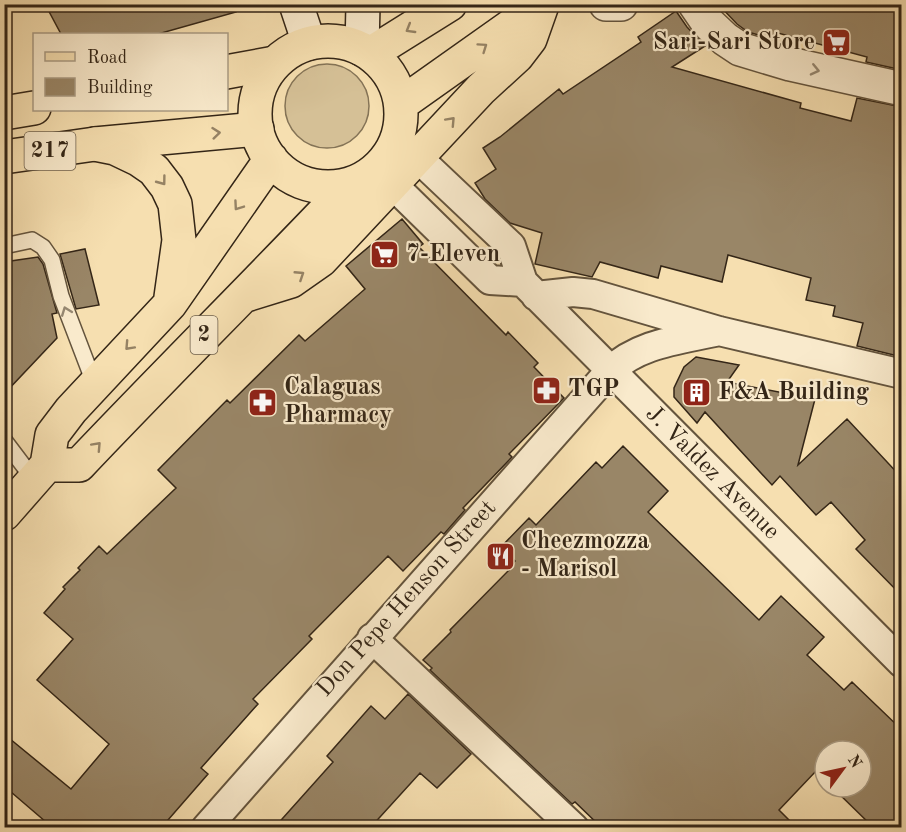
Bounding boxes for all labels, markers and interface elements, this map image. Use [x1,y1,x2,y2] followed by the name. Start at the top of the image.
[406,22,416,34] one-way arrow
[820,27,852,59] supermarket icon: Sari-Sari Store
[653,31,815,55] place label: Sari-Sari Store
[33,33,228,111] legend
[476,43,487,54] one-way arrow
[87,49,127,67] text: Road
[810,63,820,76] one-way arrow
[87,79,153,97] text: Building
[444,117,455,128] one-way arrow
[211,127,220,140] one-way arrow
[25,132,76,170] road number: 217
[155,175,166,186] one-way arrow
[234,200,245,211] one-way arrow
[369,239,401,271] supermarket icon: 7-Eleven
[406,243,500,267] place label: 7-Eleven
[293,271,304,282] one-way arrow
[61,306,74,316] one-way arrow
[190,316,218,354] road number: 2
[125,339,136,350] one-way arrow
[531,374,563,406] pharmacy icon: TGP
[284,376,392,428] place label: Calaguas Pharmacy
[681,377,713,409] building icon: F&A Building
[568,378,619,402] place label: TGP
[718,381,870,405] place label: F&A Building
[247,386,279,418] pharmacy icon: Calaguas Pharmacy
[640,401,784,545] street label: J. Valdez Avenue
[90,442,101,453] one-way arrow
[313,496,501,702] street label: Don Pepe Henson Street
[521,530,650,582] place label: Cheezmozza - Marisol
[484,540,516,572] restaurant icon: Cheezmozza - Marisol
[813,739,873,799] north arrow
[844,752,864,772] text: N

